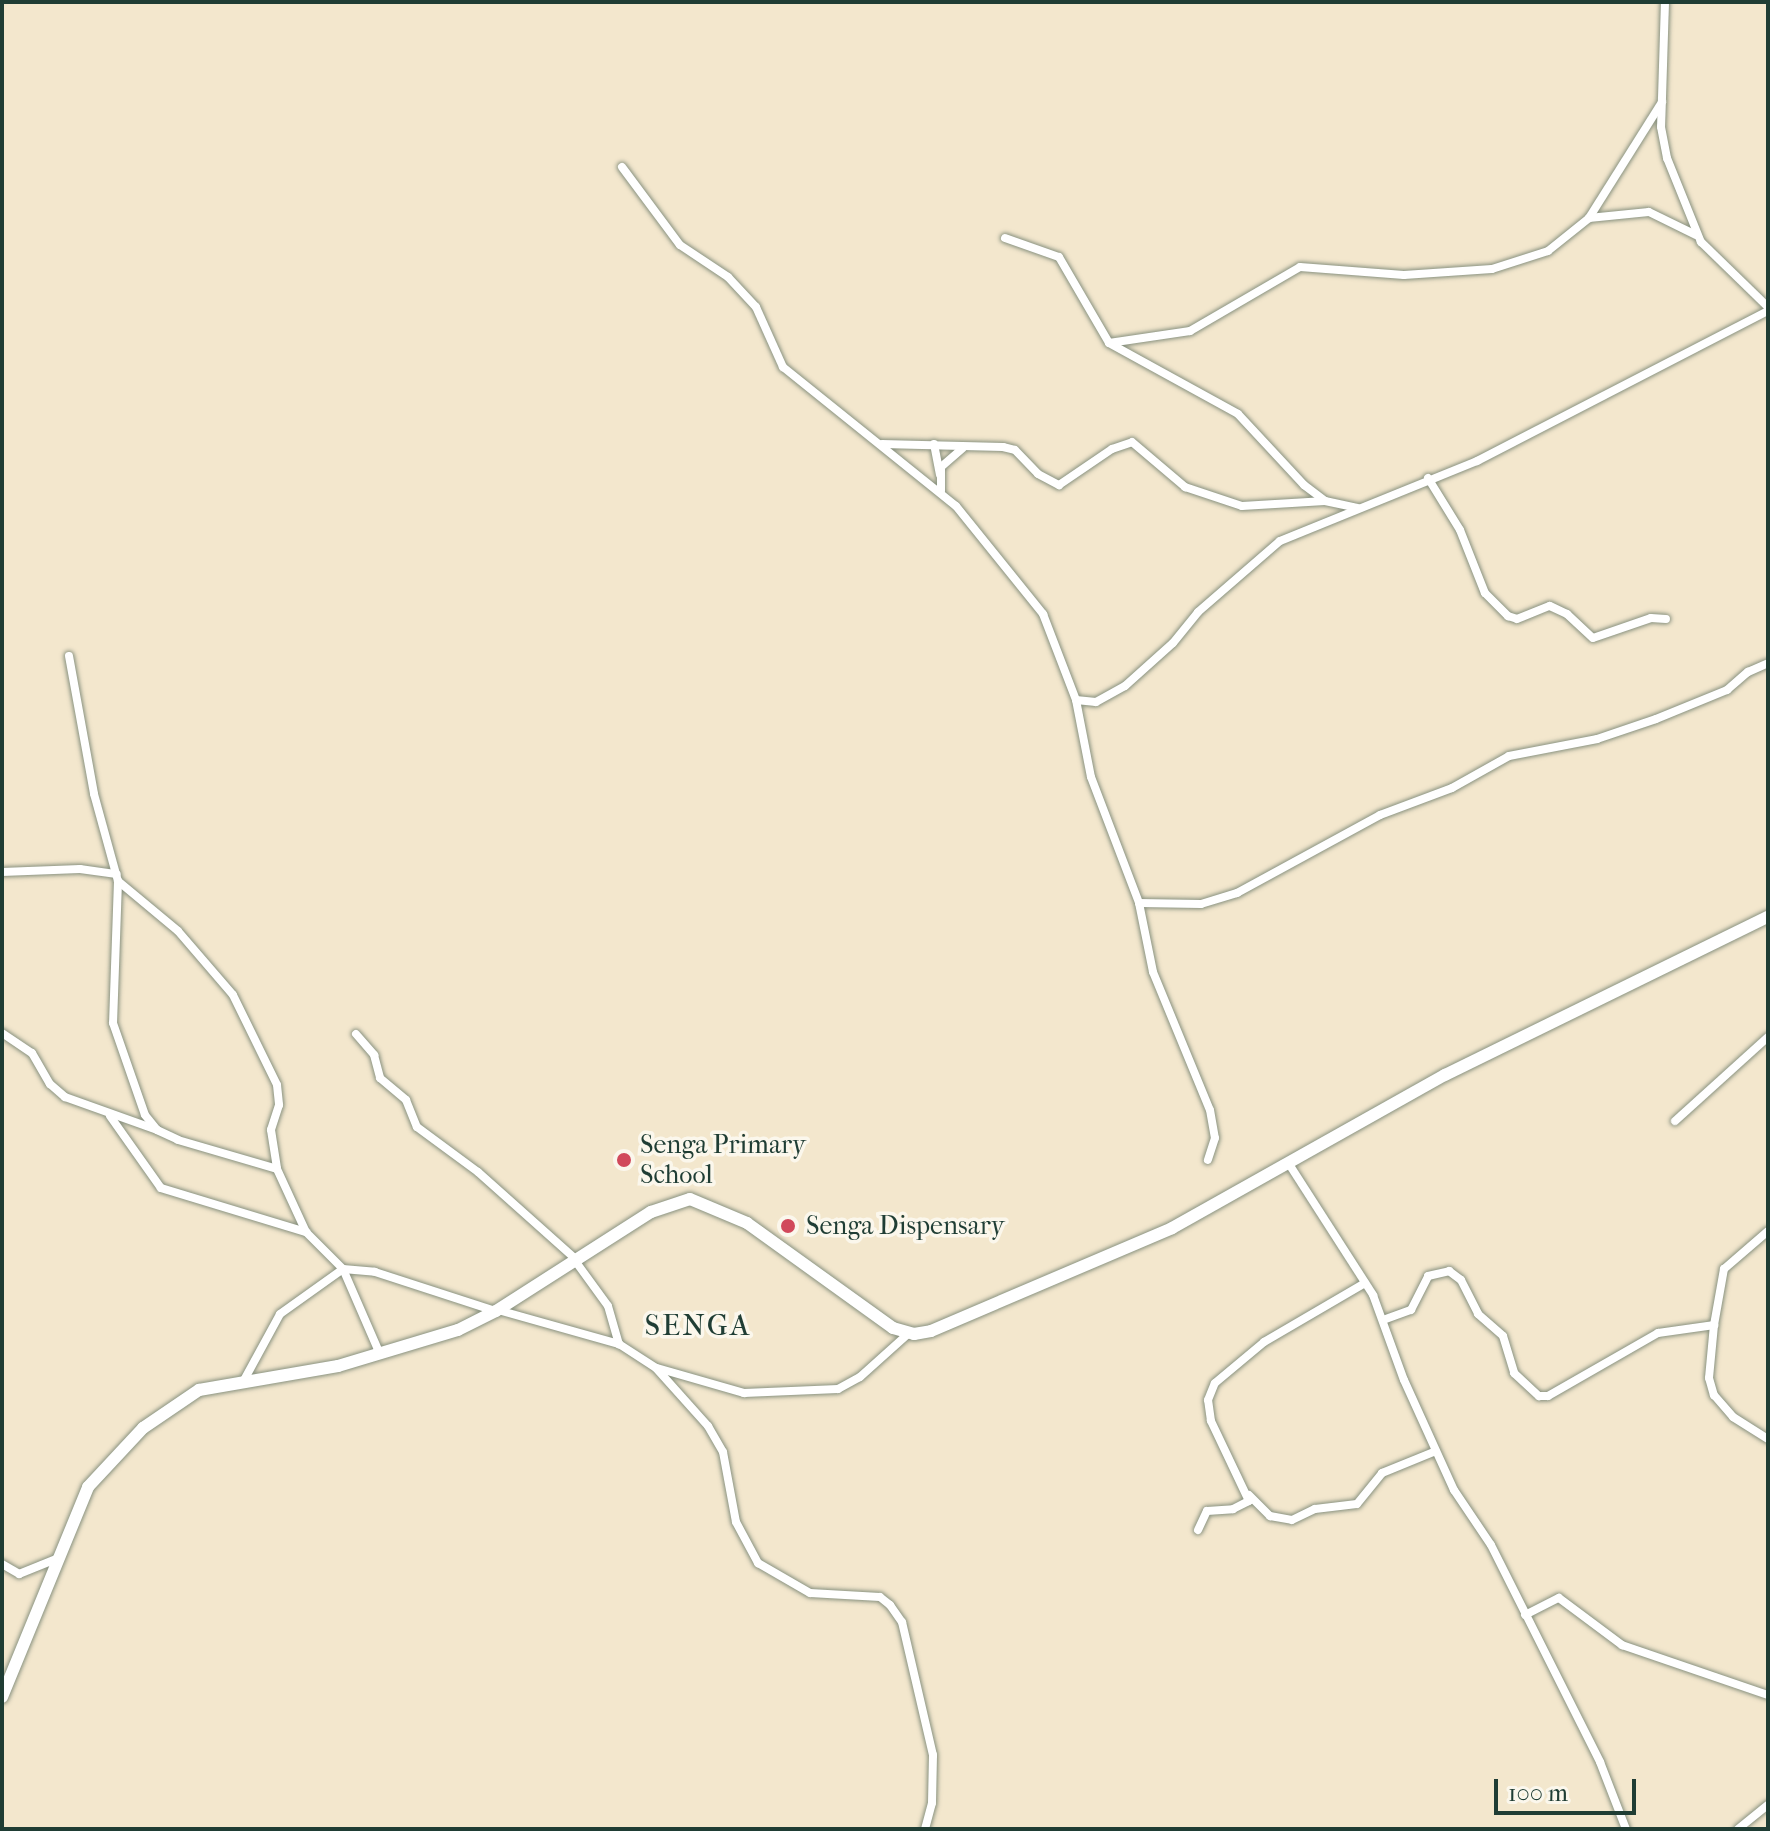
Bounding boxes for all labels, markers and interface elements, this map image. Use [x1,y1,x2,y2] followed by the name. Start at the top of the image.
[640,1129,806,1190] place label: Senga Primary School
[615,1151,633,1169] marker: Senga Primary School
[806,1210,1005,1242] place label: Senga Dispensary
[777,1215,799,1237] marker: Senga Dispensary
[645,1308,751,1344] district label: SENGA
[1498,1763,1640,1813] scale bar
[1508,1779,1568,1807] text: 100 m

